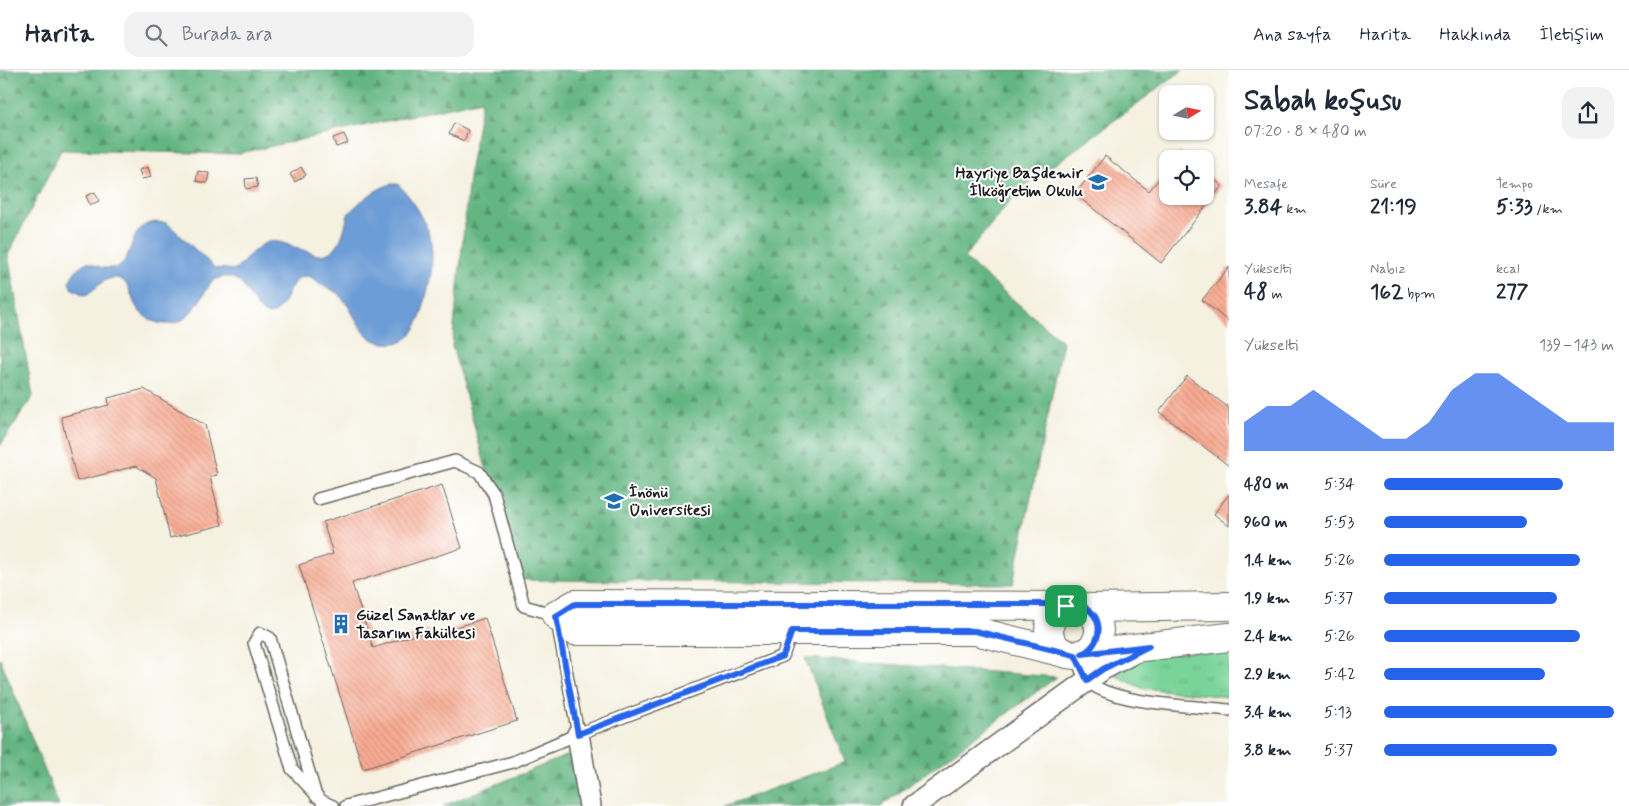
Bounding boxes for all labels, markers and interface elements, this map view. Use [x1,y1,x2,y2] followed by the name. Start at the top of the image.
[124,12,474,57] search box
[25,19,94,50] text: Harita
[142,21,170,49] icon: search
[182,22,273,47] text: Burada ara
[1253,23,1332,47] text: Ana sayfa
[1360,23,1411,47] text: Harita
[1439,23,1512,47] text: Hakkında
[1540,23,1604,47] text: İletişim
[1244,83,1402,120] text: Sabah koşusu
[1159,85,1214,140] north arrow
[1159,85,1214,205] map controls
[1562,87,1614,139] button: share
[1244,121,1367,142] text: 07:20 · 8 × 480 m
[1159,150,1214,205] button: locate
[955,163,1084,203] place label: Hayriye Başdemir İlköğretim Okulu
[1087,171,1109,193] school or university icon: Hayriye Başdemir İlköğretim Okulu
[1244,175,1288,193] text: Mesafe
[1370,175,1397,193] text: Süre
[1496,175,1533,193] text: Tempo
[1244,193,1282,221] text: 3.84
[1370,193,1417,221] text: 21:19
[1496,193,1533,221] text: 5:33
[1282,200,1307,218] text: km
[1533,200,1563,218] text: /km
[1244,260,1291,278] text: Yükselti
[1370,260,1406,278] text: Nabız
[1496,260,1520,278] text: kcal
[1244,278,1268,306] text: 48
[1370,278,1404,306] text: 162
[1496,278,1529,306] text: 277
[1268,285,1283,303] text: m
[1404,285,1436,303] text: bpm
[1244,335,1298,356] text: Yükselti
[1539,335,1614,356] text: 139–143 m
[1244,474,1289,495] text: 480 m
[1324,474,1355,495] text: 5:34
[629,482,711,521] place label: İnönü Üniversitesi
[603,490,625,512] school or university icon: İnönü Üniversitesi
[1244,512,1287,533] text: 960 m
[1324,512,1354,533] text: 5:53
[1244,550,1291,571] text: 1.4 km
[1324,550,1355,571] text: 5:26
[1045,585,1087,627] pin
[1244,588,1290,609] text: 1.9 km
[1324,588,1353,609] text: 5:37
[1052,592,1080,620] icon: arrive
[356,605,475,644] place label: Güzel Sanatlar ve Tasarım Fakültesi
[330,613,352,635] building icon: Güzel Sanatlar ve Tasarım Fakültesi
[1244,626,1292,647] text: 2.4 km
[1324,626,1355,647] text: 5:26
[1244,664,1291,685] text: 2.9 km
[1324,664,1356,685] text: 5:42
[1244,702,1292,723] text: 3.4 km
[1324,702,1352,723] text: 5:13
[1244,740,1291,761] text: 3.8 km
[1324,740,1353,761] text: 5:37

